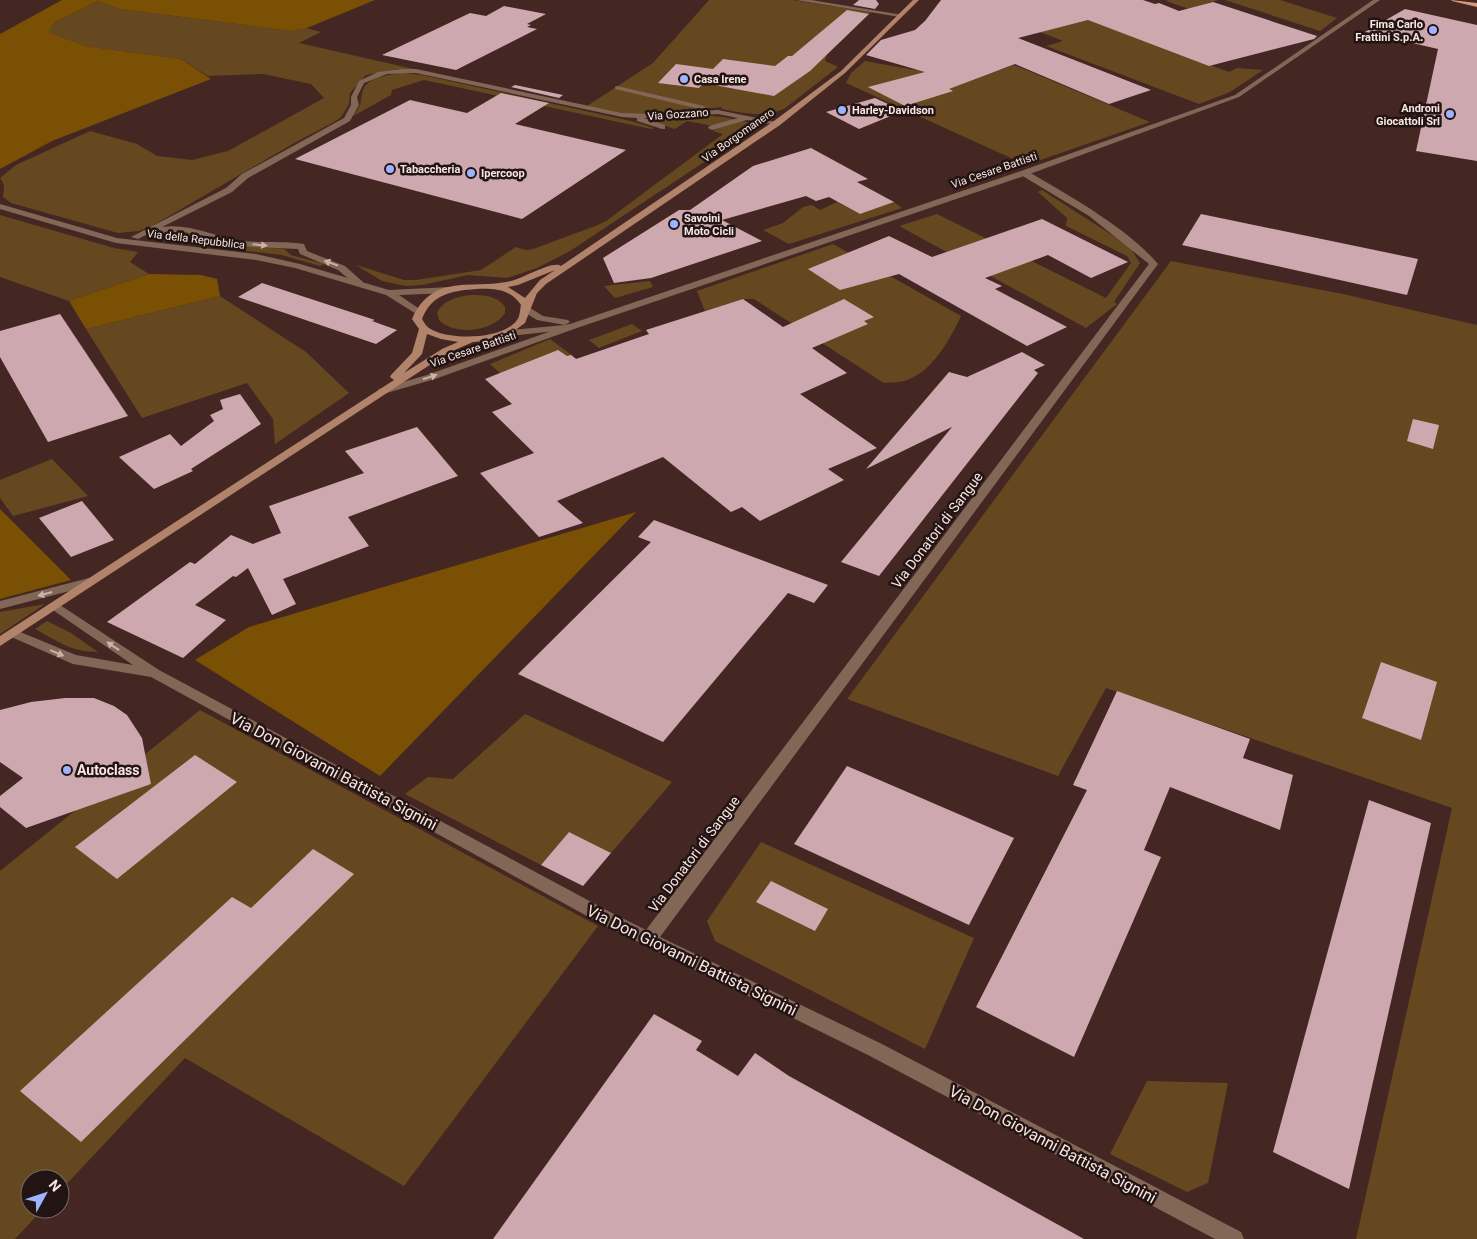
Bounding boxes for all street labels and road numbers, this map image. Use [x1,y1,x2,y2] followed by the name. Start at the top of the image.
[647,106,709,123] street label: Via Gozzano
[700,106,777,165] street label: Via Borgomanero
[950,150,1039,191] street label: Via Cesare Battisti
[146,227,246,252] street label: Via della Repubblica
[429,329,518,370] street label: Via Cesare Battisti
[888,469,986,591] street label: Via Donatori di Sangue
[227,709,441,834] street label: Via Don Giovanni Battista Signini
[645,793,743,915] street label: Via Donatori di Sangue
[583,901,800,1020] street label: Via Don Giovanni Battista Signini
[946,1082,1160,1207] street label: Via Don Giovanni Battista Signini

